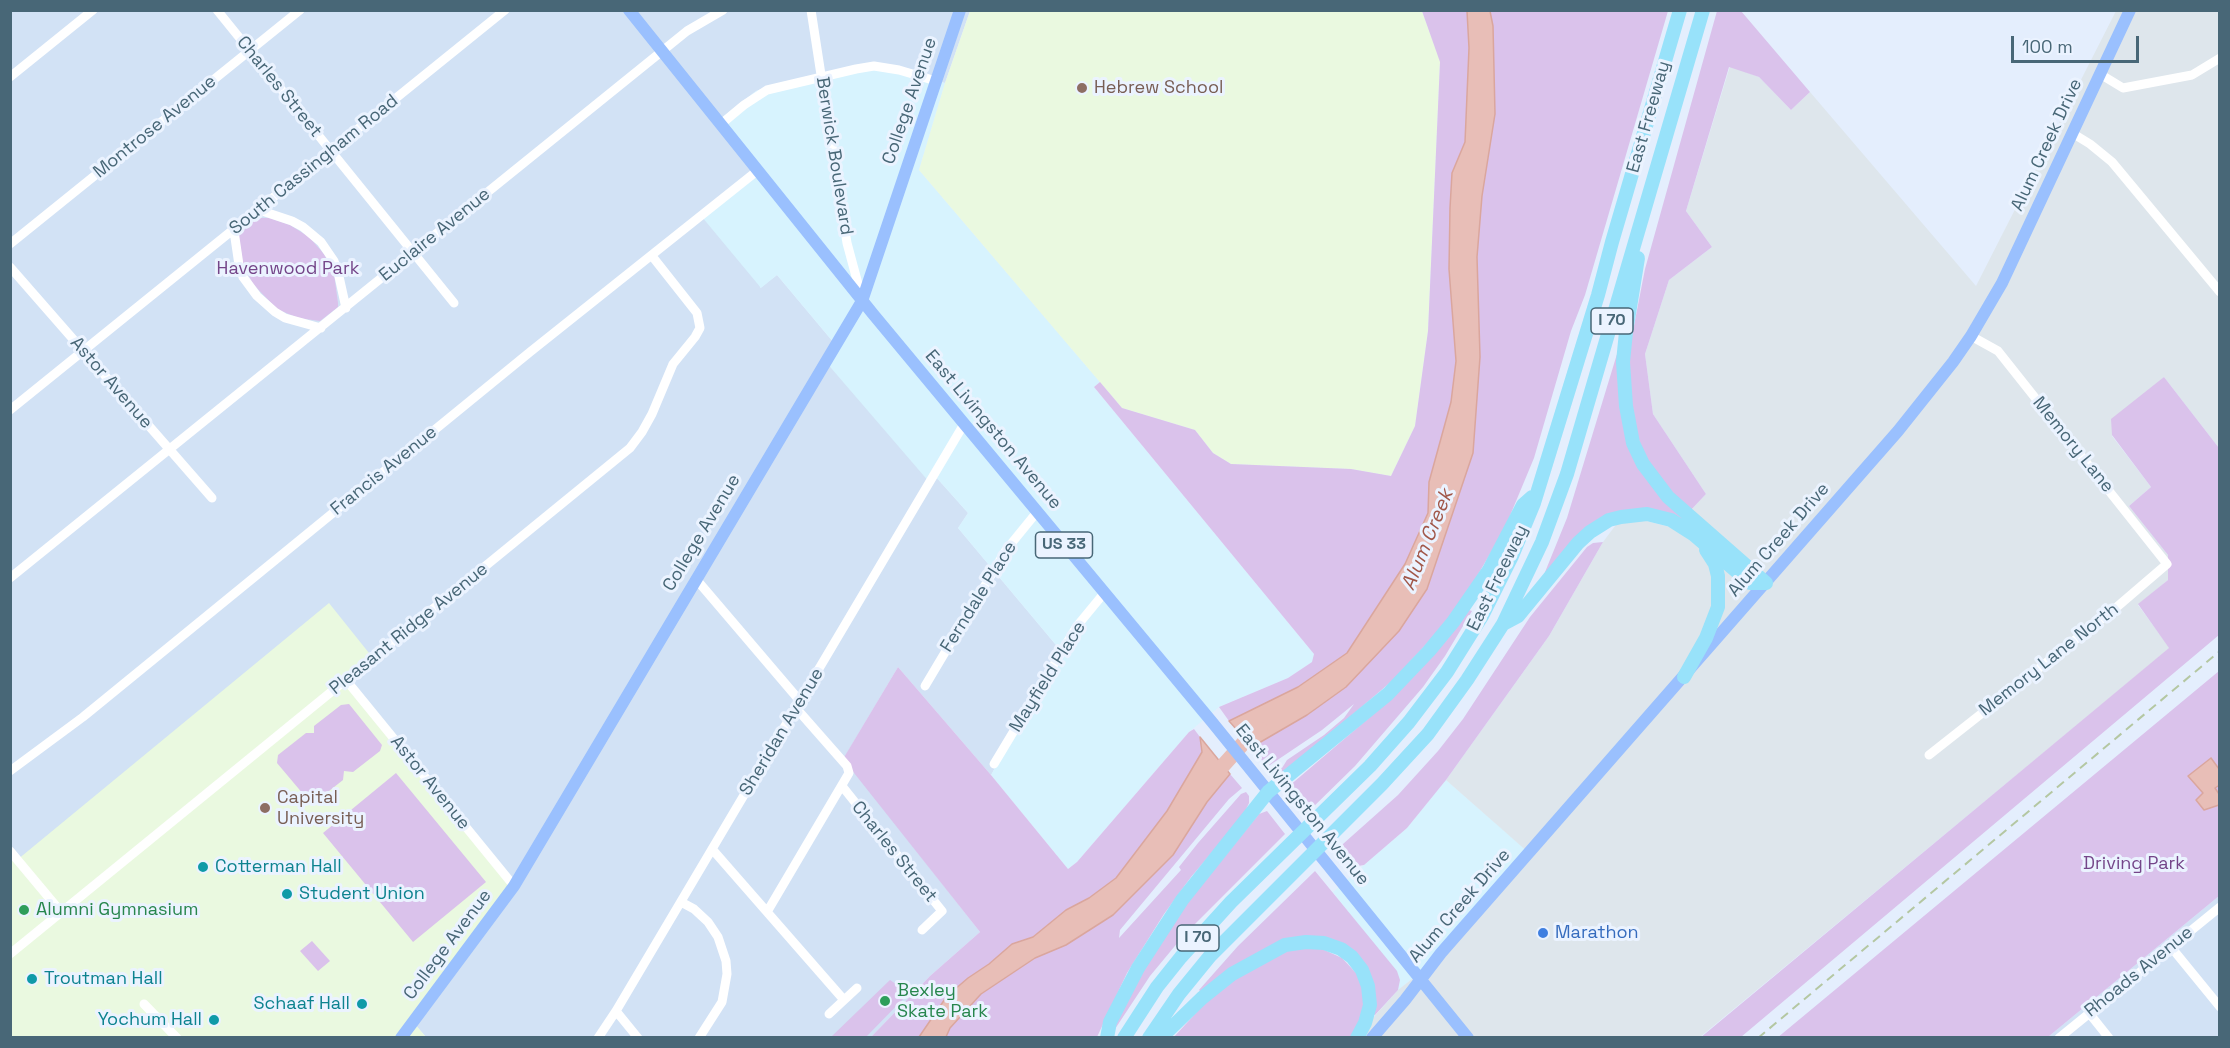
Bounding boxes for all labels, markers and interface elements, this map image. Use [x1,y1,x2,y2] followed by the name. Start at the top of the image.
[2014,24,2142,62] scale bar
[232,32,326,142] street label: Charles Street
[878,35,942,167] street label: College Avenue
[2022,35,2073,58] text: 100 m
[1623,59,1675,175] street label: East Freeway
[89,71,221,183] street label: Montrose Avenue
[811,75,857,237] street label: Berwick Boulevard
[2007,75,2087,215] street label: Alum Creek Drive
[1094,77,1224,99] place label: Hebrew School
[1075,81,1089,95] marker: Hebrew School
[225,90,403,240] street label: South Cassingham Road
[375,184,495,286] street label: Euclaire Avenue
[217,258,359,280] park label: Havenwood Park
[1591,308,1633,334] road number: I 70
[65,333,157,433] street label: Astor Avenue
[920,346,1066,514] street label: East Livingston Avenue
[2028,393,2118,497] street label: Memory Lane
[327,422,441,520] street label: Francis Avenue
[659,471,745,595] street label: College Avenue
[1724,479,1834,601] street label: Alum Creek Drive
[1397,486,1459,594] water label: Alum Creek
[1463,521,1533,635] street label: East Freeway
[1036,532,1092,558] road number: US 33
[936,538,1022,656] street label: Ferndale Place
[326,558,492,700] street label: Pleasant Ridge Avenue
[1975,599,2123,721] street label: Memory Lane North
[1005,618,1091,736] street label: Mayfield Place
[735,664,829,800] street label: Sheridan Avenue
[1230,720,1374,890] street label: East Livingston Avenue
[386,732,474,834] street label: Astor Avenue
[277,787,364,830] place label: Capital University
[847,797,941,907] street label: Charles Street
[258,801,272,815] marker: Capital University
[1405,845,1515,967] street label: Alum Creek Drive
[2083,853,2185,875] park label: Driving Park
[215,856,342,878] place label: Cotterman Hall
[196,860,210,874] marker: Cotterman Hall
[299,883,425,905] place label: Student Union
[399,886,497,1004] street label: College Avenue
[280,887,294,901] marker: Student Union
[36,899,198,921] place label: Alumni Gymnasium
[17,903,31,917] marker: Alumni Gymnasium
[1555,922,1639,944] place label: Marathon
[2081,922,2197,1022] street label: Rhoads Avenue
[1177,925,1219,951] road number: I 70
[1536,926,1550,940] marker: Marathon
[44,968,163,990] place label: Troutman Hall
[25,972,39,986] marker: Troutman Hall
[897,980,988,1022] place label: Bexley Skate Park
[253,993,350,1015] place label: Schaaf Hall
[878,994,892,1008] marker: Bexley Skate Park
[355,997,369,1011] marker: Schaaf Hall
[98,1009,202,1031] place label: Yochum Hall
[207,1013,221,1027] marker: Yochum Hall

